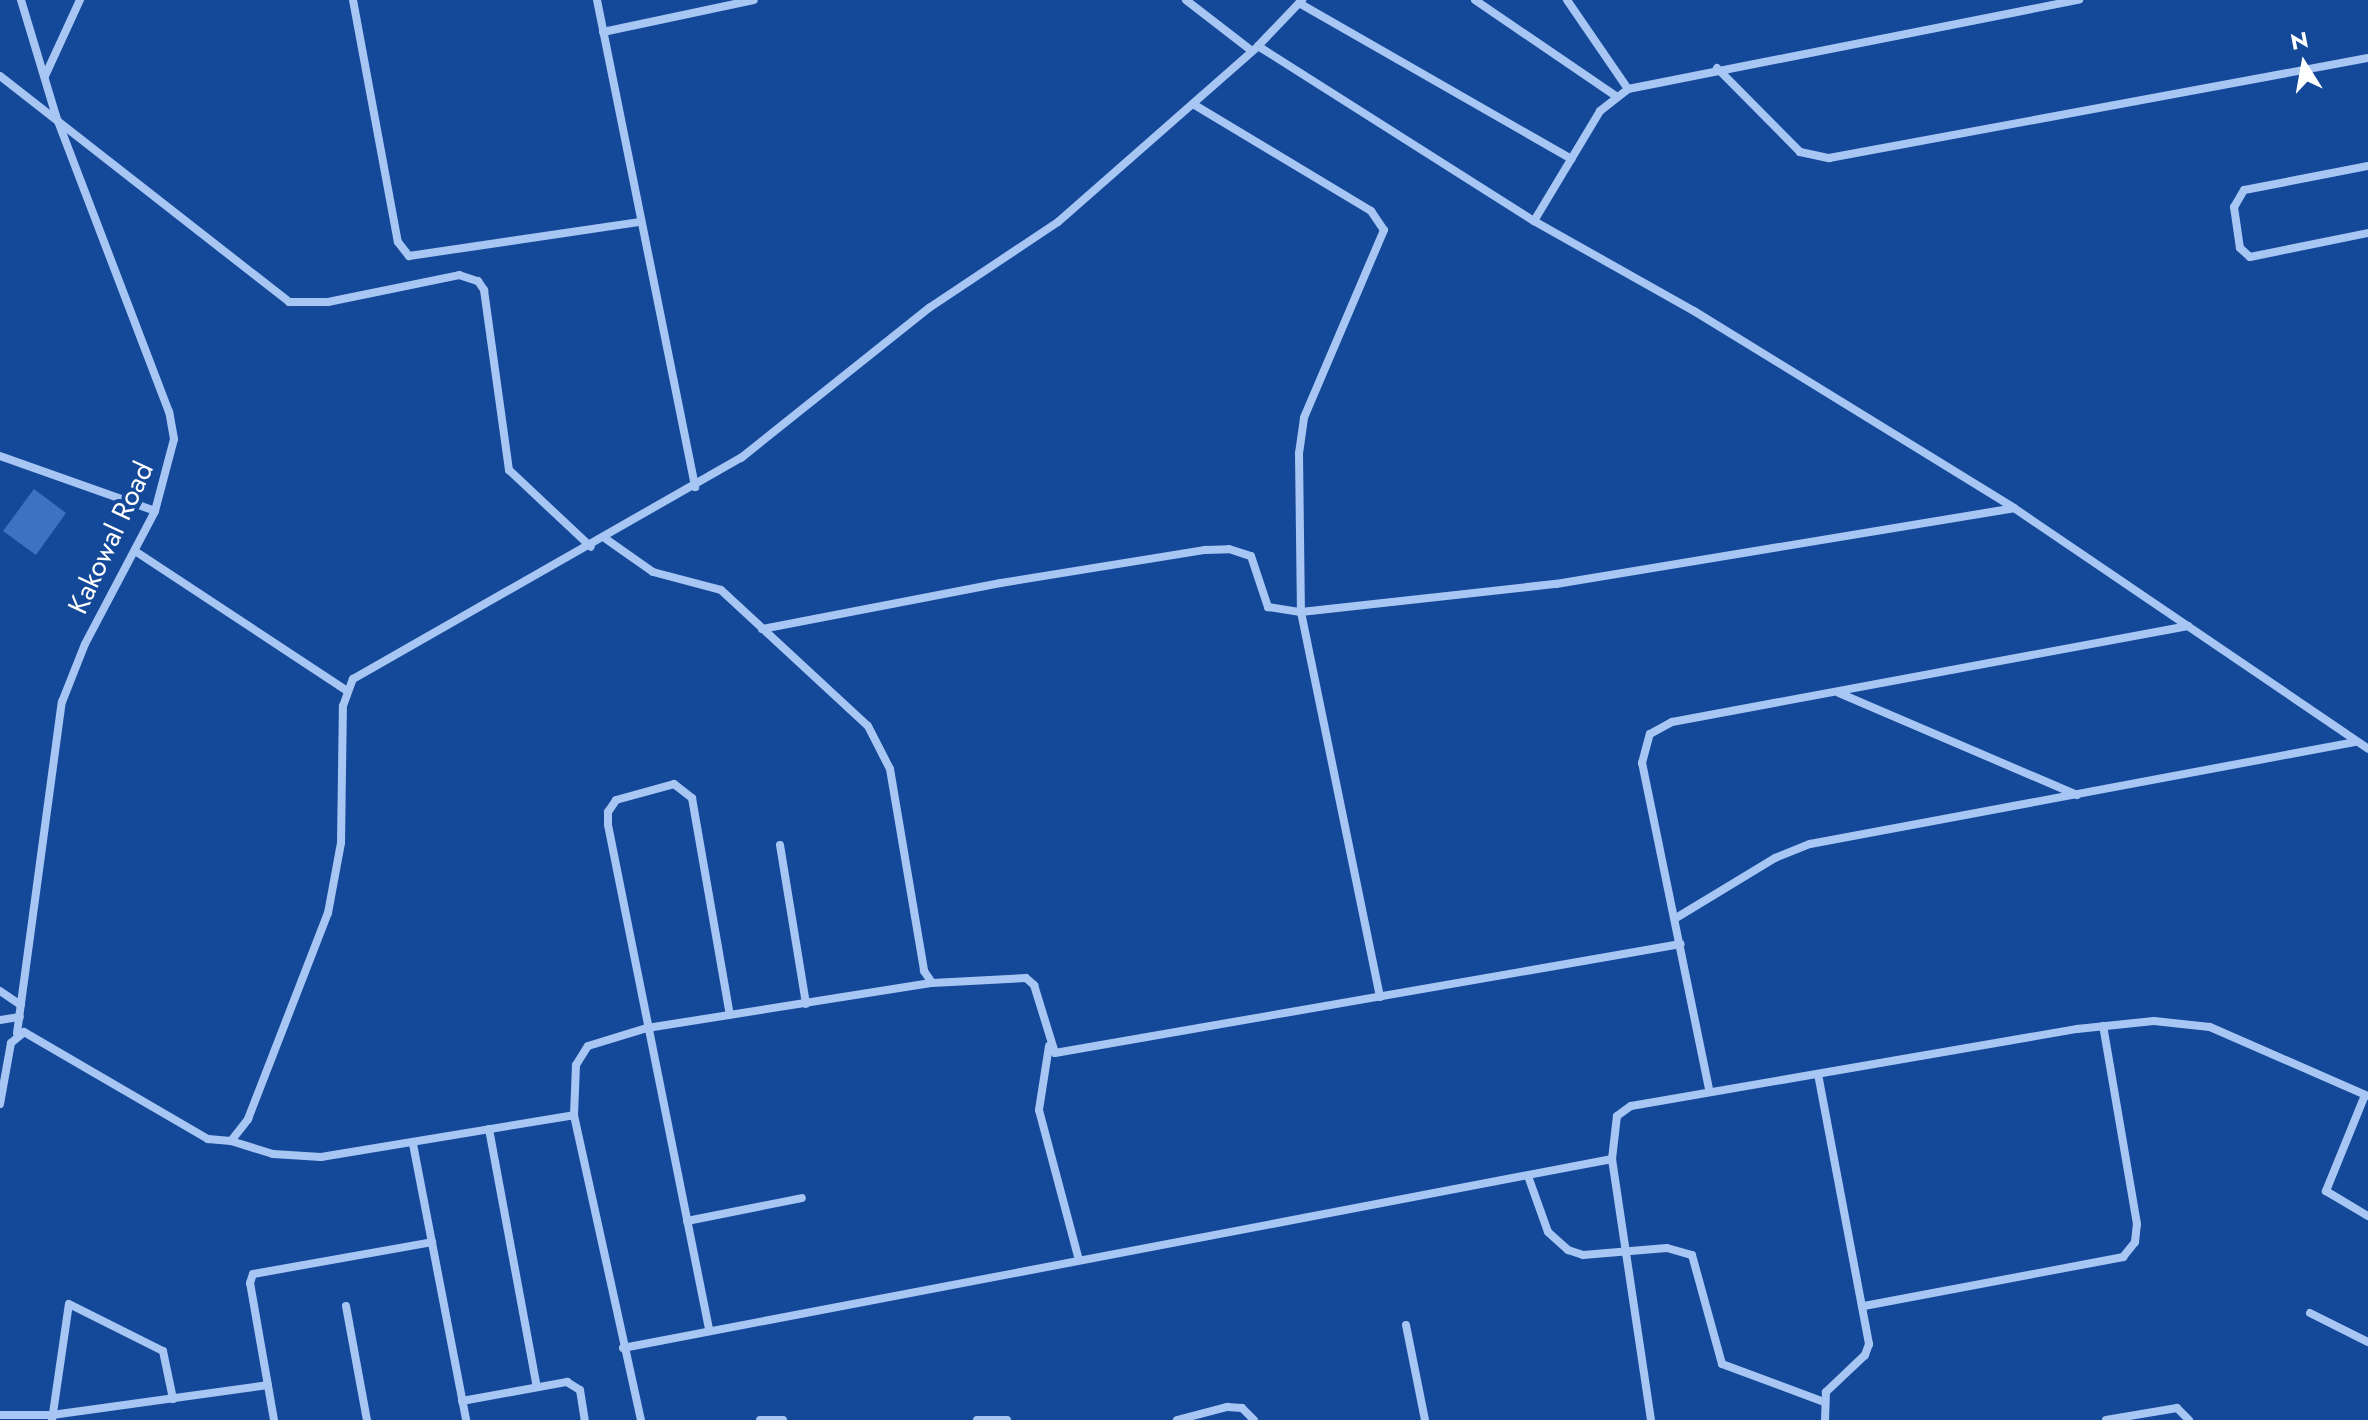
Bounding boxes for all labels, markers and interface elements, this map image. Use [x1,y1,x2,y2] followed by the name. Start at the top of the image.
[2288,23,2311,58] text: N
[2264,24,2344,104] north arrow
[61,457,161,619] street label: Kakowal Road

